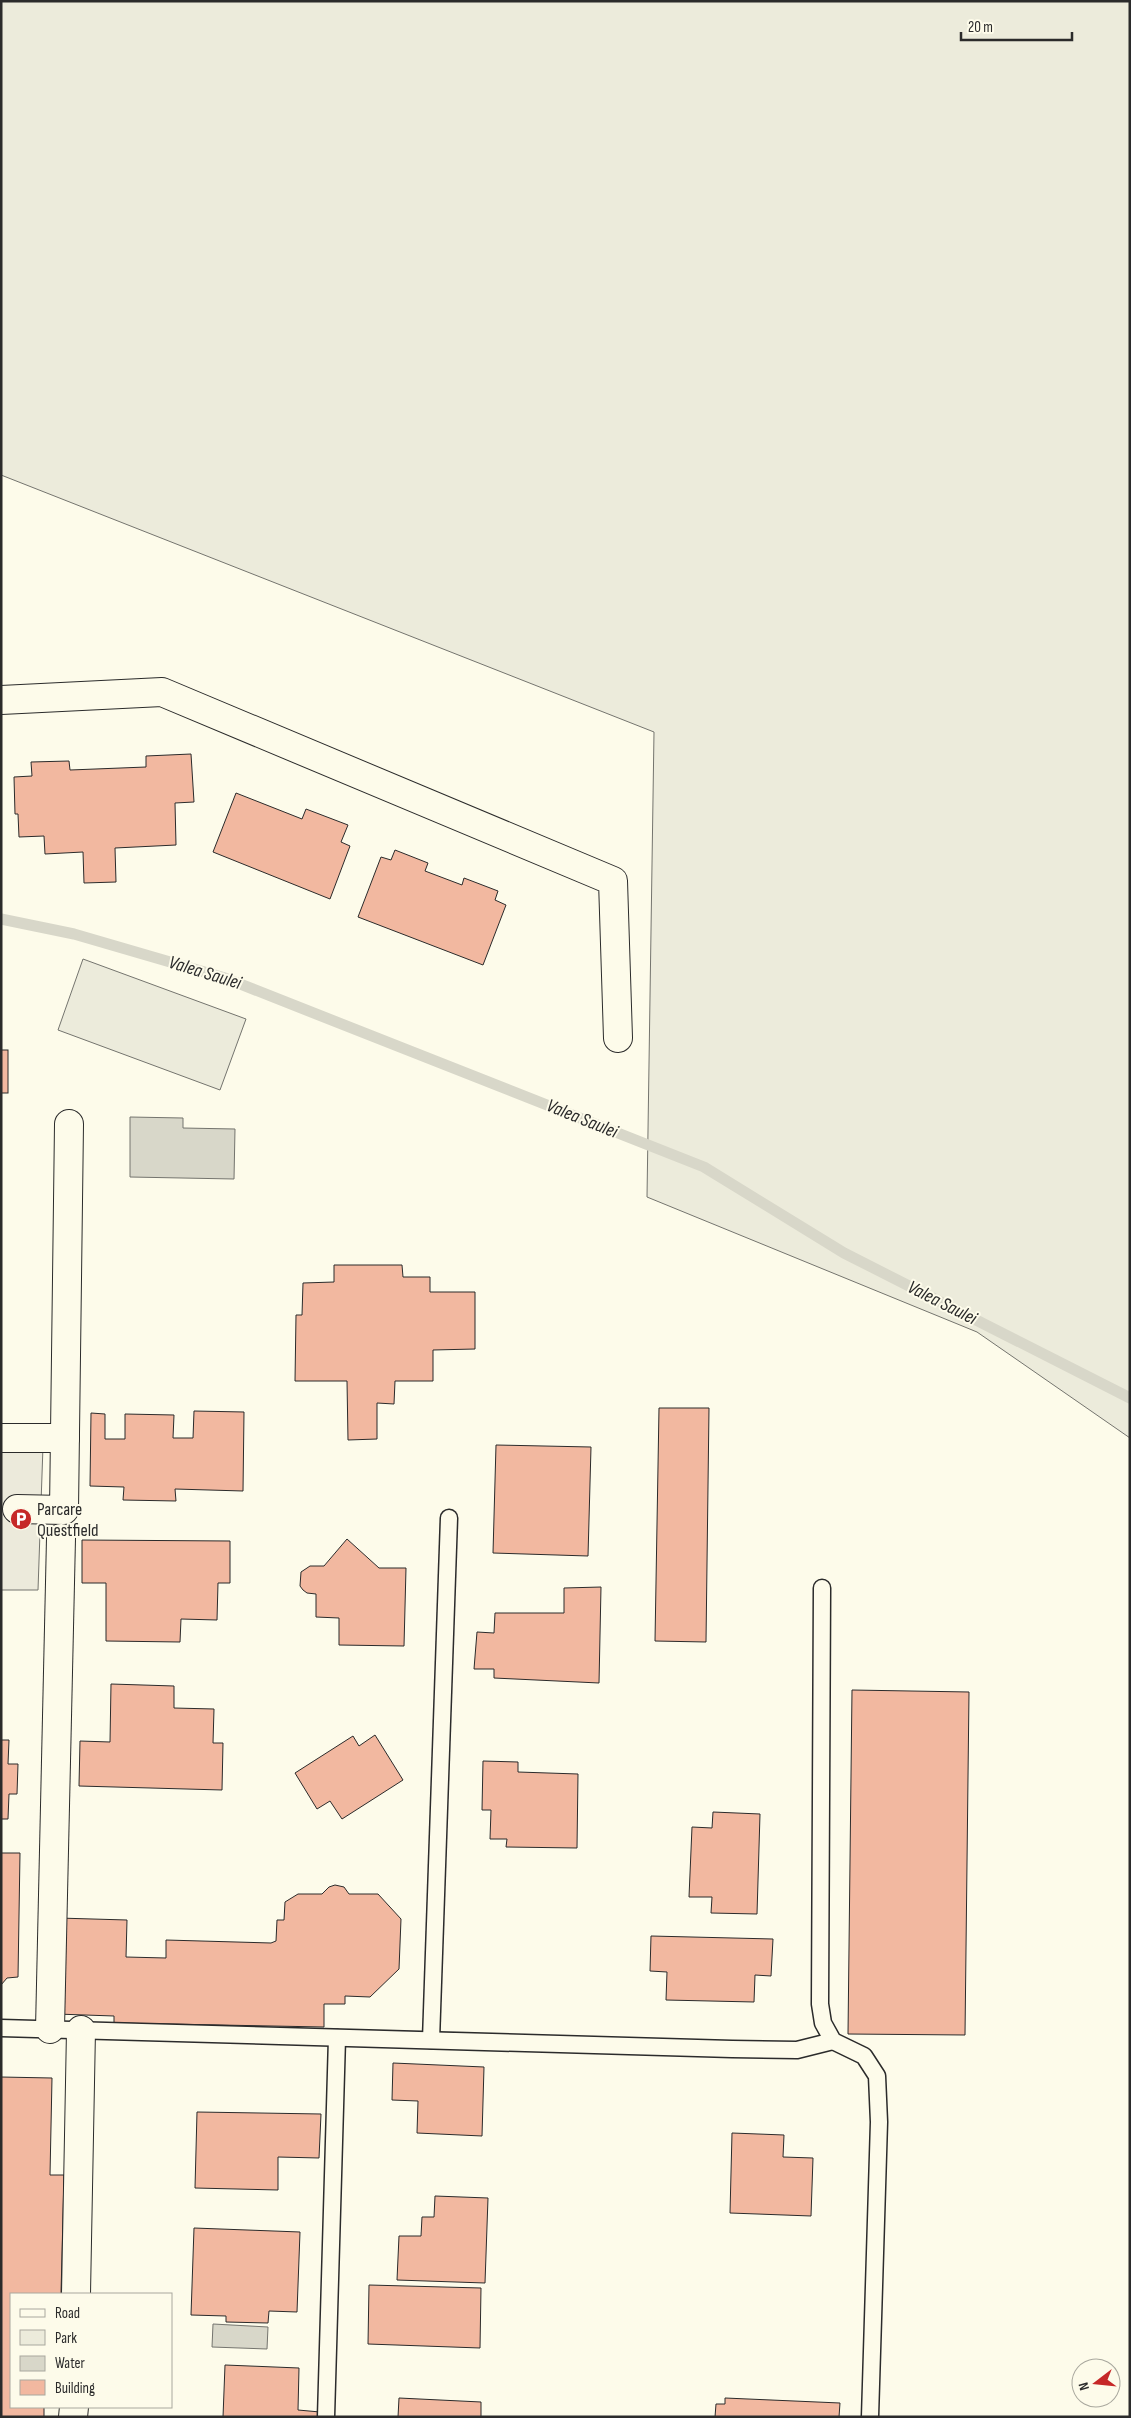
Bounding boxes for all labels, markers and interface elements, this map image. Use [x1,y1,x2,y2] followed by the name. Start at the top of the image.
[961,10,1072,42] scale bar
[968,18,993,37] text: 20 m
[166,951,245,995] water label: Valea Saulei
[543,1094,621,1144] water label: Valea Saulei
[903,1276,981,1330] water label: Valea Saulei
[37,1499,99,1541] place label: Parcare Questfield
[9,1507,33,1531] parking icon: Parcare Questfield
[10,2293,172,2408] legend
[55,2304,80,2323] text: Road
[55,2329,77,2348] text: Park
[55,2354,86,2373] text: Water
[1071,2358,1121,2408] north arrow
[55,2379,95,2398] text: Building
[1075,2381,1093,2392] text: N

